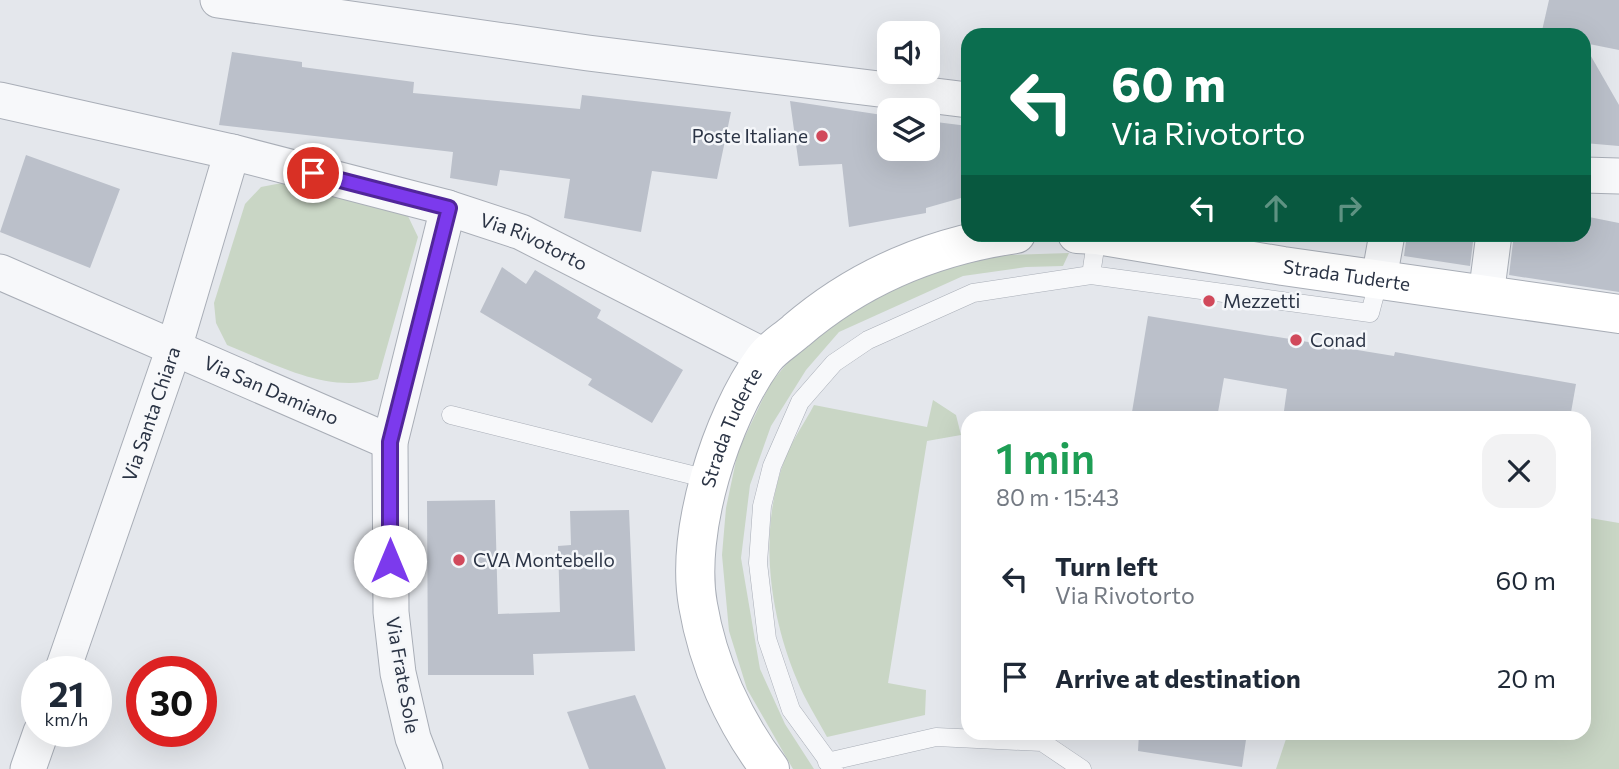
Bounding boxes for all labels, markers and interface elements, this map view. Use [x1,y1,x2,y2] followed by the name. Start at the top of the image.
[877,21,940,161] map controls
[877,21,940,84] button: sound
[1111,52,1226,112] text: 60 m
[996,56,1087,147] icon: left
[877,98,940,161] button: layers
[1111,112,1305,152] text: Via Rivotorto
[692,124,808,147] place label: Poste Italiane
[814,128,830,144] marker: Poste Italiane
[283,143,343,203] pin
[294,154,332,192] icon: arrive
[1184,189,1222,227] icon: left
[1257,189,1295,227] icon: ahead
[1330,189,1368,227] icon: right
[477,207,591,275] street label: Via Rivotorto
[1282,254,1412,295] street label: Strada Tuderte
[1223,289,1300,312] place label: Mezzetti
[1201,293,1217,309] marker: Mezzetti
[1310,328,1366,351] place label: Conad
[1288,332,1304,348] marker: Conad
[117,343,185,484] street label: Via Santa Chiara
[201,350,342,429] street label: Via San Damiano
[696,363,766,490] street label: Strada Tuderte
[996,431,1095,483] text: 1 min
[1482,434,1556,508] button: close
[996,483,1119,511] text: 80 m · 15:43
[353,524,427,598] position arrow
[473,548,615,571] place label: CVA Montebello
[1055,550,1158,581] text: Turn left
[451,552,467,568] marker: CVA Montebello
[996,560,1034,598] icon: left
[1496,564,1556,595] text: 60 m
[1055,581,1195,609] text: Via Rivotorto
[382,615,425,735] street label: Via Frate Sole
[126,656,217,747] speed limit sign: 30
[996,658,1034,696] icon: arrive
[1055,662,1301,693] text: Arrive at destination
[1497,662,1556,693] text: 20 m
[49,671,84,714] text: 21
[45,708,88,730] text: km/h

